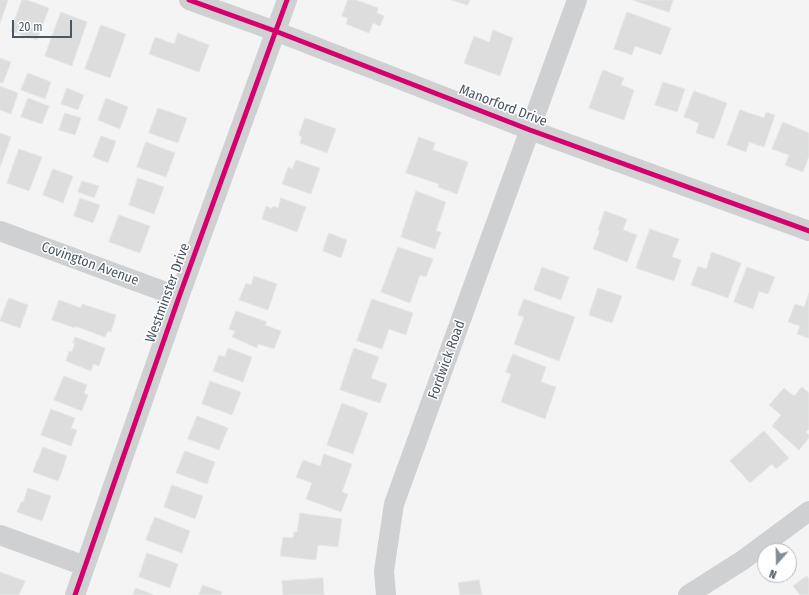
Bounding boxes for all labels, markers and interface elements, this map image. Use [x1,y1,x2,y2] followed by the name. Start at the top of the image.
[14,12,74,38] scale bar
[19,20,43,34] text: 20 m
[457,82,549,130] street label: Manorford Drive
[39,239,141,289] street label: Covington Avenue
[142,241,194,345] street label: Westminster Drive
[425,318,469,402] street label: Fordwick Road
[757,543,797,583] north arrow
[768,567,778,581] text: N

